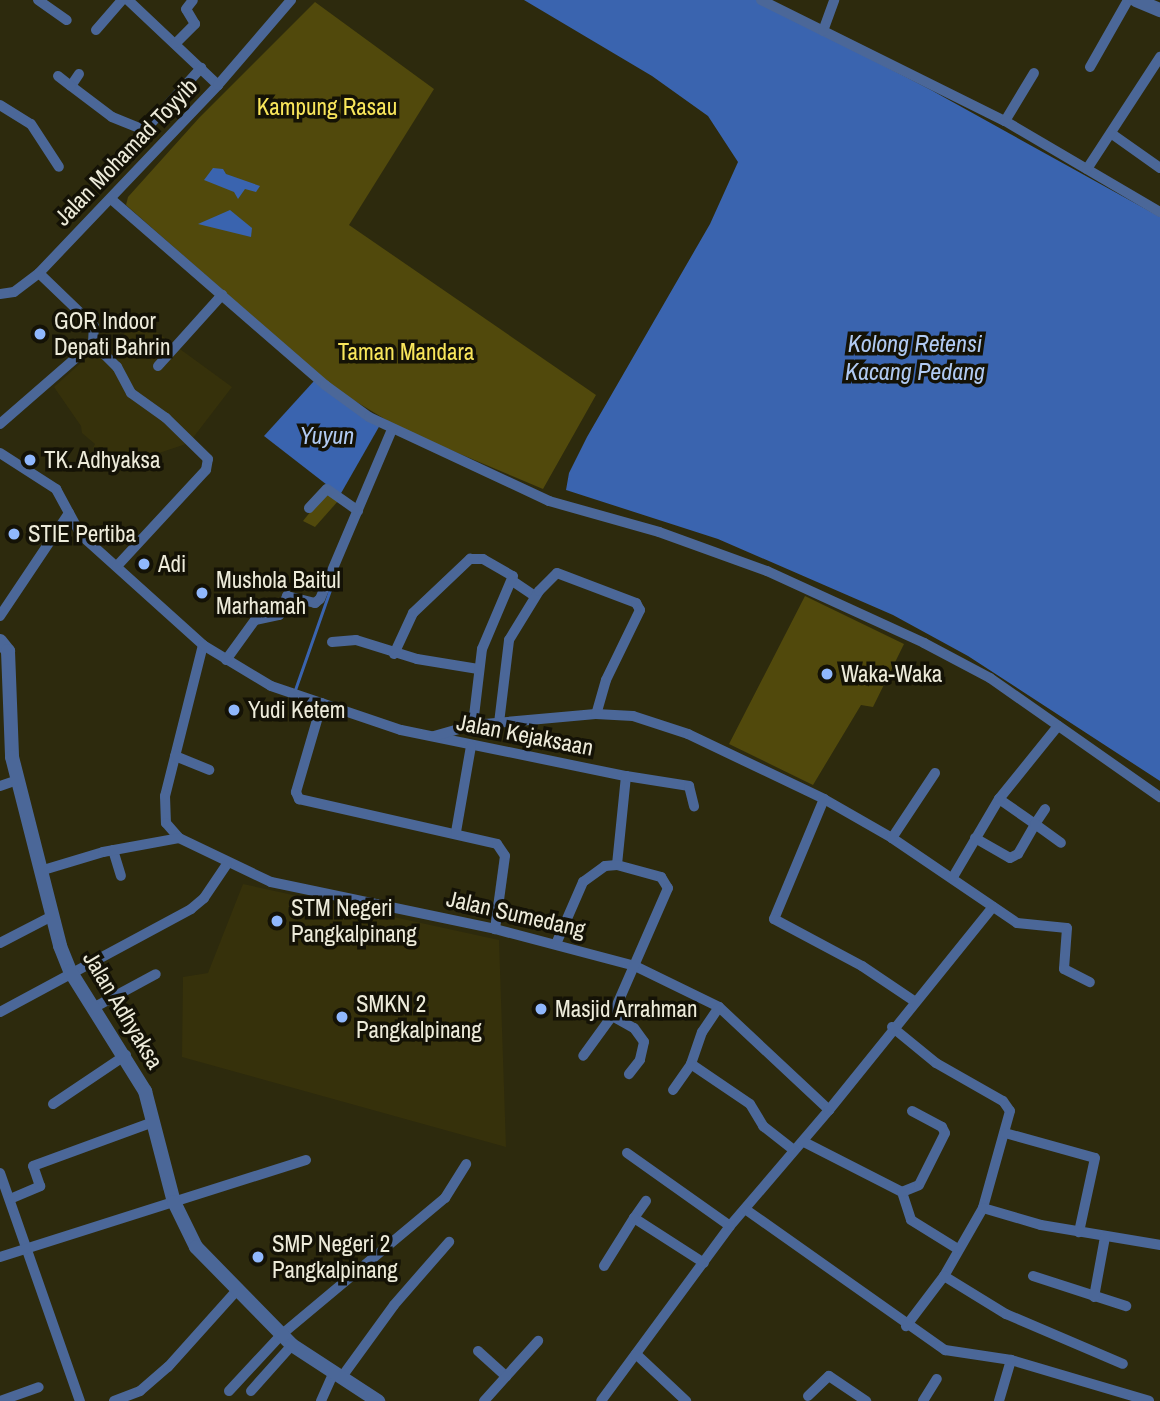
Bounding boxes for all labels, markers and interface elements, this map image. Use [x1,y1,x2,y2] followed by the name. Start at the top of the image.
[49,73,203,231] street label: Jalan Mohamad Toyyib
[257,93,397,121] park label: Kampung Rasau
[54,307,170,361] place label: GOR Indoor Depati Bahrin
[32,326,48,342] marker: GOR Indoor Depati Bahrin
[845,330,985,386] water label: Kolong Retensi Kacang Pedang
[338,338,474,366] park label: Taman Mandara
[300,422,354,450] water label: Yuyun
[44,446,161,474] place label: TK. Adhyaksa
[22,452,38,468] marker: TK. Adhyaksa
[28,520,136,548] place label: STIE Pertiba
[6,526,22,542] marker: STIE Pertiba
[158,550,186,578] place label: Adi
[136,556,152,572] marker: Adi
[216,566,341,620] place label: Mushola Baitul Marhamah
[194,585,210,601] marker: Mushola Baitul Marhamah
[841,660,942,688] place label: Waka-Waka
[819,666,835,682] marker: Waka-Waka
[248,696,346,724] place label: Yudi Ketem
[226,702,242,718] marker: Yudi Ketem
[454,708,596,762] street label: Jalan Kejaksaan
[444,885,588,943] street label: Jalan Sumedang
[291,894,417,948] place label: STM Negeri Pangkalpinang
[269,913,285,929] marker: STM Negeri Pangkalpinang
[77,946,169,1074] street label: Jalan Adhyaksa
[356,990,482,1044] place label: SMKN 2 Pangkalpinang
[555,995,699,1023] place label: Masjid Arrahman
[533,1001,549,1017] marker: Masjid Arrahman
[334,1009,350,1025] marker: SMKN 2 Pangkalpinang
[272,1230,398,1284] place label: SMP Negeri 2 Pangkalpinang
[250,1249,266,1265] marker: SMP Negeri 2 Pangkalpinang

